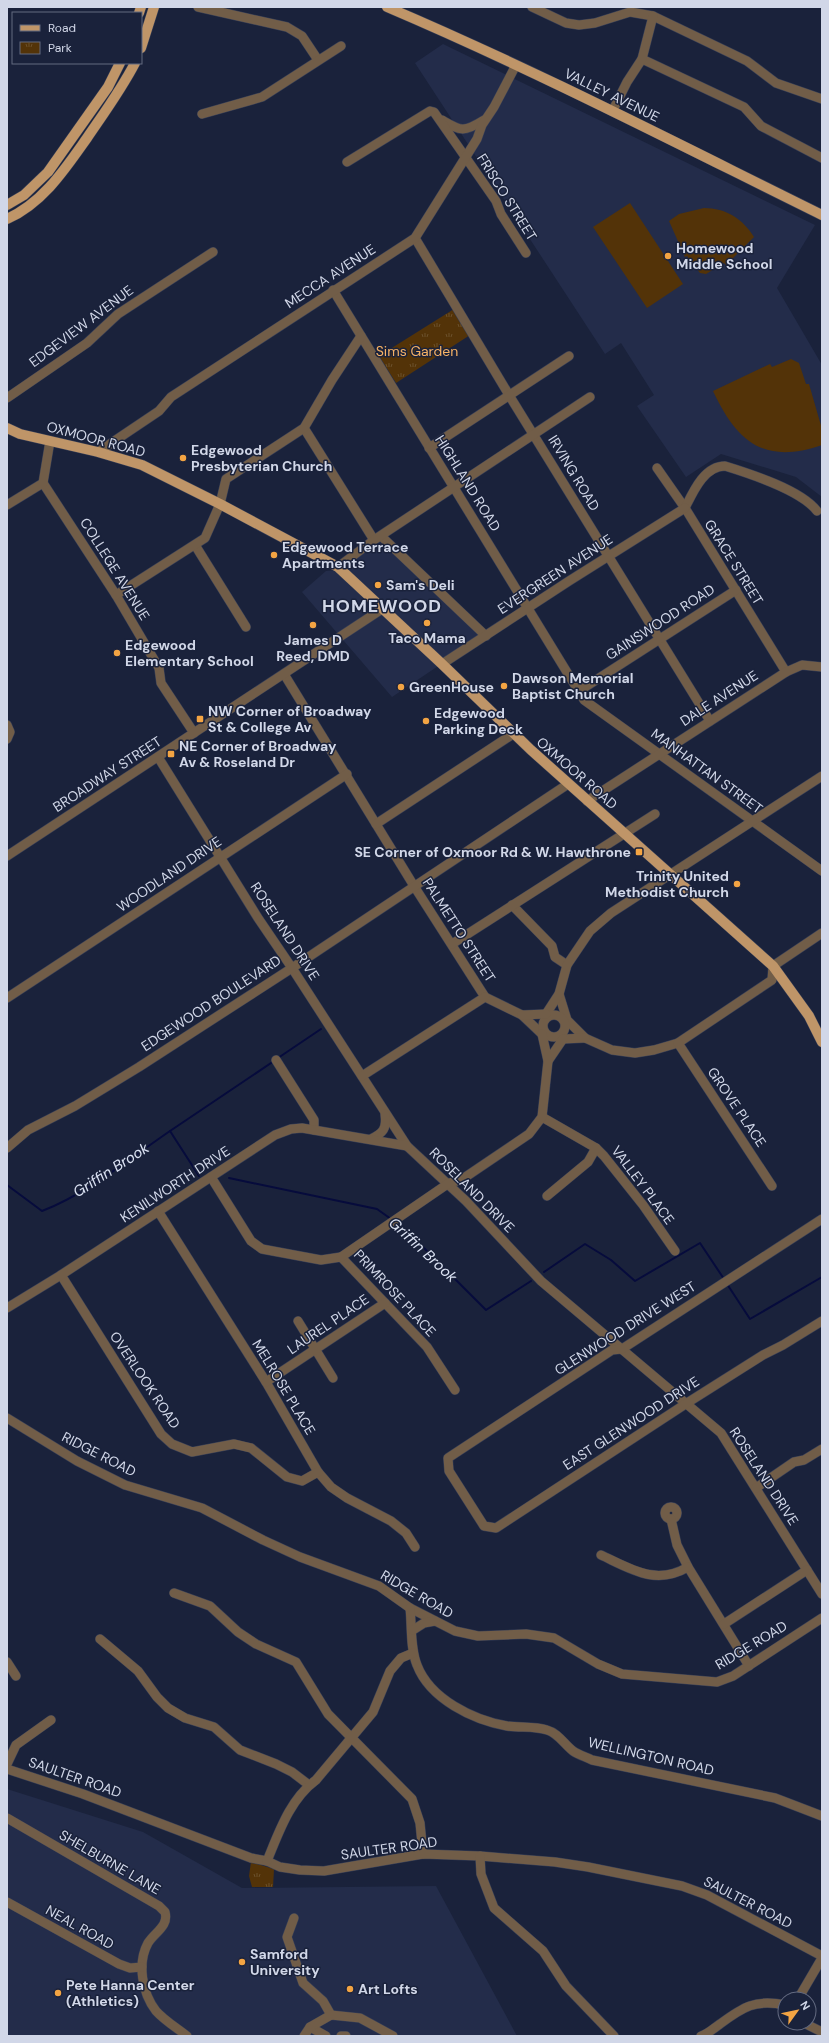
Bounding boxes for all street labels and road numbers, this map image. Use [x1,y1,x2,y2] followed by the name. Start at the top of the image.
[561,64,663,126] street label: VALLEY AVENUE
[473,150,541,244] street label: FRISCO STREET
[281,240,379,312] street label: MECCA AVENUE
[25,281,137,371] street label: EDGEVIEW AVENUE
[45,417,147,461] street label: OXMOOR ROAD
[431,432,505,534] street label: HIGHLAND ROAD
[544,432,604,514] street label: IRVING ROAD
[76,514,154,624] street label: COLLEGE AVENUE
[701,516,767,608] street label: GRACE STREET
[494,530,616,618] street label: EVERGREEN AVENUE
[602,580,718,664] street label: GAINSWOOD ROAD
[677,666,761,730] street label: DALE AVENUE
[648,724,766,818] street label: MANHATTAN STREET
[49,732,165,816] street label: BROADWAY STREET
[533,733,621,813] street label: OXMOOR ROAD
[113,832,225,916] street label: WOODLAND DRIVE
[419,874,500,986] street label: PALMETTO STREET
[247,879,323,984] street label: ROSELAND DRIVE
[138,951,284,1055] street label: EDGEWOOD BOULEVARD
[704,1064,770,1150] street label: GROVE PLACE
[117,1142,233,1226] street label: KENILWORTH DRIVE
[608,1142,679,1228] street label: VALLEY PLACE
[426,1144,519,1237] street label: ROSELAND DRIVE
[350,1246,440,1340] street label: PRIMROSE PLACE
[551,1277,699,1379] street label: GLENWOOD DRIVE WEST
[284,1290,372,1358] street label: LAUREL PLACE
[106,1328,184,1432] street label: OVERLOOK ROAD
[248,1336,320,1438] street label: MELROSE PLACE
[559,1372,703,1474] street label: EAST GLENWOOD DRIVE
[726,1424,802,1529] street label: ROSELAND DRIVE
[59,1428,139,1480] street label: RIDGE ROAD
[377,1566,457,1622] street label: RIDGE ROAD
[712,1616,790,1674] street label: RIDGE ROAD
[586,1733,716,1779] street label: WELLINGTON ROAD
[26,1753,124,1801] street label: SAULTER ROAD
[56,1826,164,1898] street label: SHELBURNE LANE
[340,1832,438,1864] street label: SAULTER ROAD
[701,1872,795,1932] street label: SAULTER ROAD
[43,1901,117,1953] street label: NEAL ROAD

